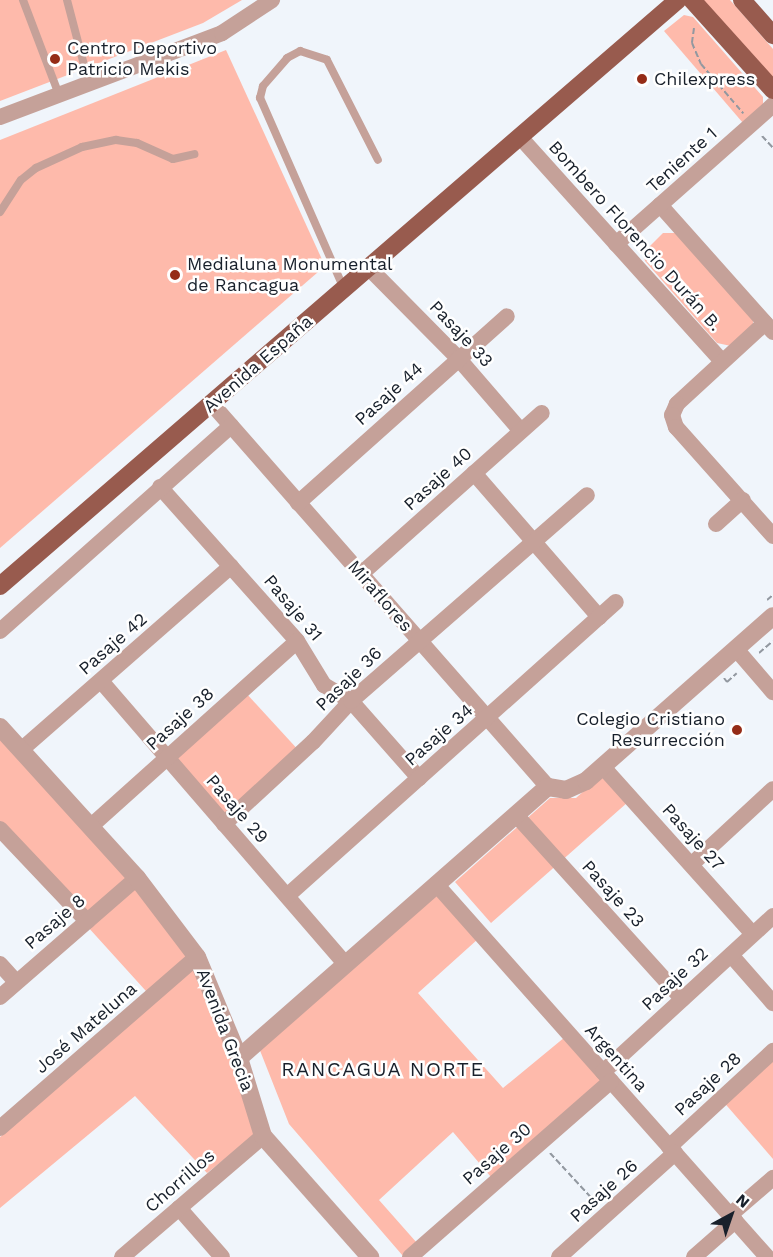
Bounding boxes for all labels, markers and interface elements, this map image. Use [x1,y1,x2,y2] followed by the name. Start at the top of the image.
[67,38,217,80] place label: Centro Deportivo Patricio Mekis
[48,52,62,66] marker: Centro Deportivo Patricio Mekis
[654,68,755,90] place label: Chilexpress
[635,72,649,86] marker: Chilexpress
[642,123,722,197] street label: Teniente 1
[544,137,726,335] street label: Bombero Florencio Durán B.
[187,254,393,296] place label: Medialuna Monumental de Rancagua
[168,268,182,282] marker: Medialuna Monumental de Rancagua
[425,296,497,372] street label: Pasaje 33
[199,310,317,418] street label: Avenida España
[351,358,427,430] street label: Pasaje 44
[399,443,477,515] street label: Pasaje 40
[343,556,417,636] street label: Miraflores
[259,571,327,645] street label: Pasaje 31
[74,608,152,680] street label: Pasaje 42
[311,642,387,716] street label: Pasaje 36
[142,683,218,755] street label: Pasaje 38
[400,699,478,771] street label: Pasaje 34
[576,709,725,752] place label: Colegio Cristiano Resurrección
[730,723,744,737] marker: Colegio Cristiano Resurrección
[201,770,273,848] street label: Pasaje 29
[657,799,729,875] street label: Pasaje 27
[577,856,649,932] street label: Pasaje 23
[20,890,90,954] street label: Pasaje 8
[637,943,713,1015] street label: Pasaje 32
[192,965,258,1095] street label: Avenida Grecia
[31,978,141,1078] street label: José Mateluna
[580,1020,652,1096] street label: Argentina
[670,1048,746,1120] street label: Pasaje 28
[281,1057,485,1081] district label: RANCAGUA NORTE
[458,1118,536,1190] street label: Pasaje 30
[141,1145,219,1217] street label: Chorrillos
[566,1155,642,1227] street label: Pasaje 26
[701,1185,761,1245] north arrow
[732,1190,754,1212] text: N

